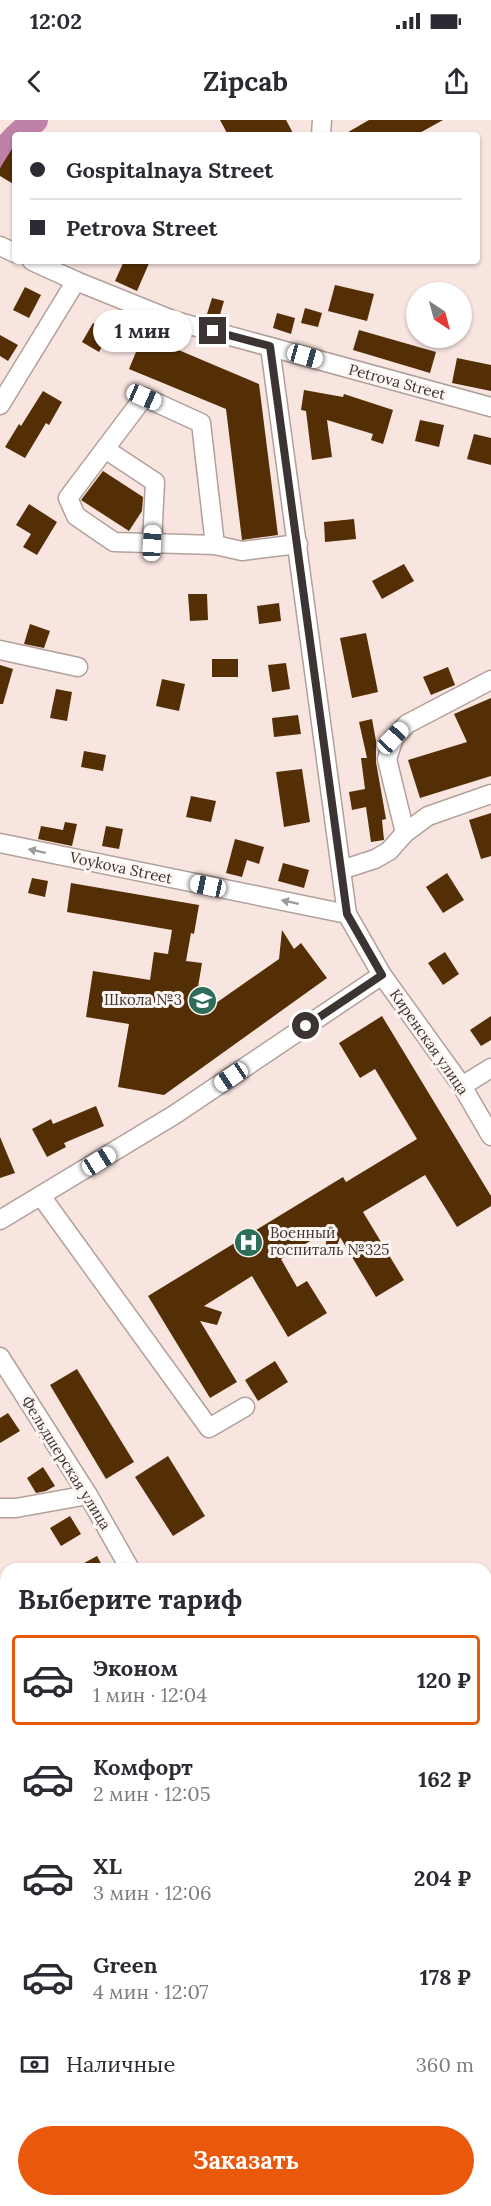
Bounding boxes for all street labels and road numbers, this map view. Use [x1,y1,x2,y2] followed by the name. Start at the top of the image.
[347,359,448,404] street label: Petrova Street
[67,847,174,888] street label: Voykova Street
[386,985,473,1099] street label: Киренская улица
[17,1392,115,1533] street label: Фельдшерская улица

